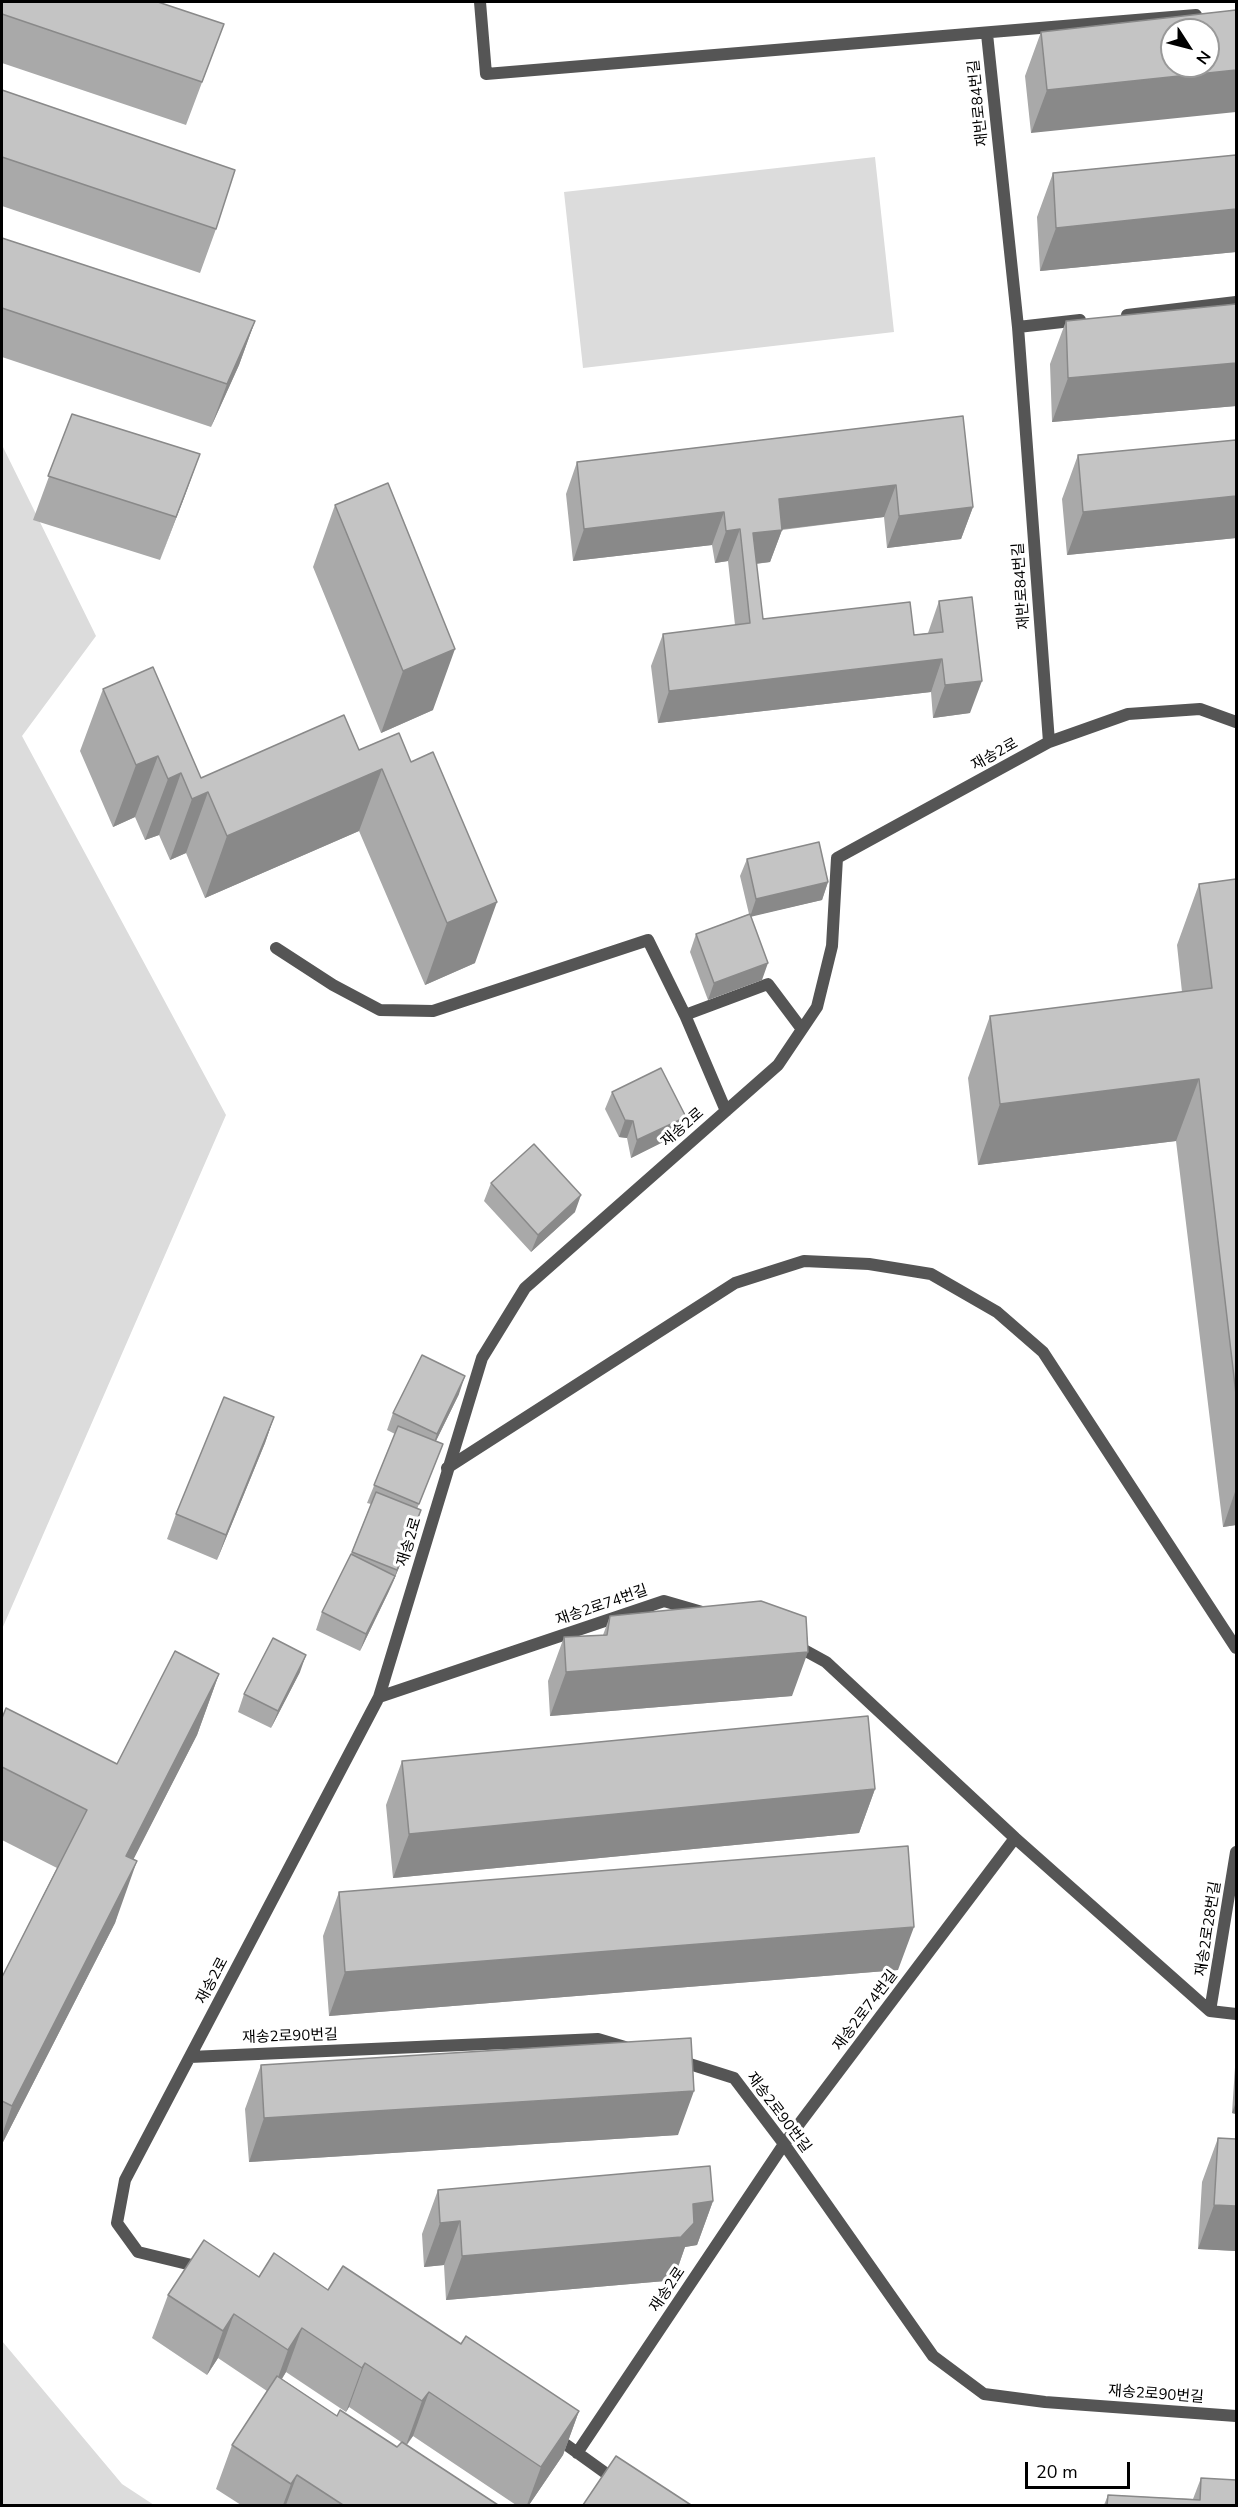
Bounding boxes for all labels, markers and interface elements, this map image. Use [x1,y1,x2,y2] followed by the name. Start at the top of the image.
[1160,18,1220,78] north arrow
[1191,46,1215,69] text: N
[966,59,992,147] street label: 재반로84번길
[1010,542,1034,630] street label: 재반로84번길
[969,735,1021,775] street label: 재송2로
[658,1105,708,1151] street label: 재송2로
[394,1515,426,1569] street label: 재송2로
[554,1582,650,1630] street label: 재송2로74번길
[1193,1880,1225,1978] street label: 재송2로28번길
[193,1955,233,2007] street label: 재송2로
[830,1967,902,2055] street label: 재송2로74번길
[242,2026,338,2048] street label: 재송2로90번길
[742,2069,814,2157] street label: 재송2로90번길
[646,2264,690,2316] street label: 재송2로
[1107,2383,1205,2407] street label: 재송2로90번길
[1028,2450,1133,2488] scale bar
[1036,2460,1078,2484] text: 20 m

